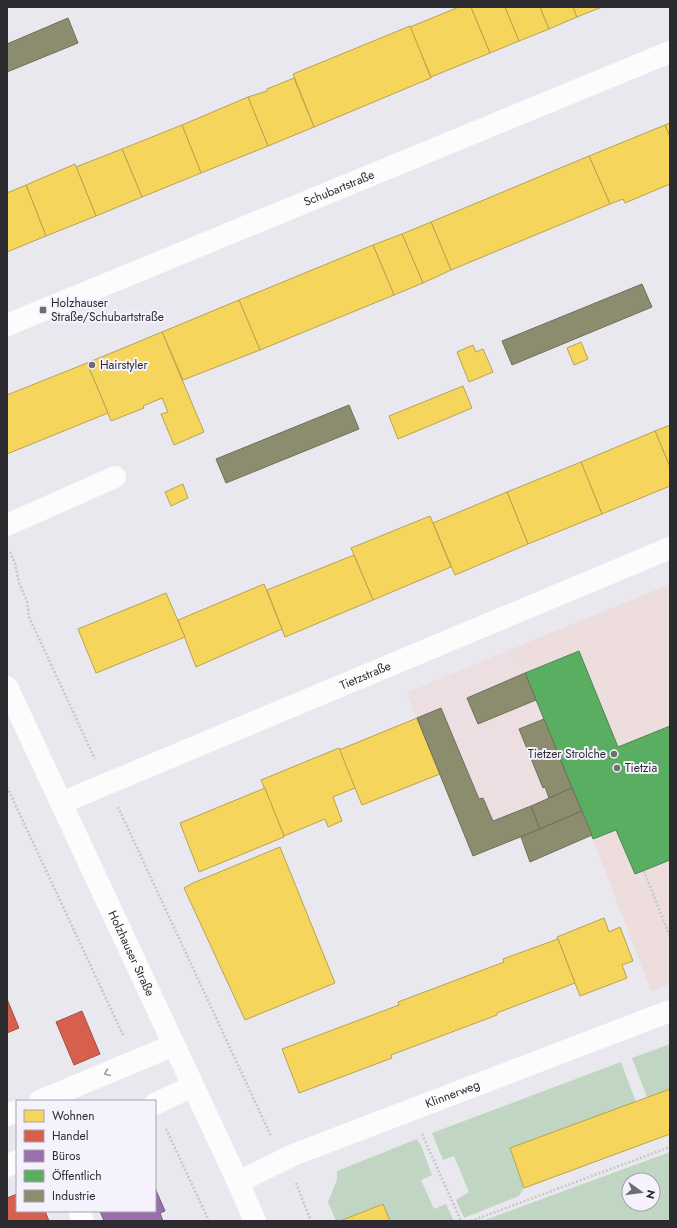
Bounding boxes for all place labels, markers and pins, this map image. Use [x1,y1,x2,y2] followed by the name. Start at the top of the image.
[51,294,164,326] place label: Holzhauser Straße/Schubartstraße
[38,305,48,315] marker: Holzhauser Straße/Schubartstraße
[100,356,149,374] place label: Hairstyler
[87,360,97,370] marker: Hairstyler
[528,745,606,763] place label: Tietzer Strolche
[609,749,619,759] marker: Tietzer Strolche
[625,759,657,777] place label: Tietzia
[612,763,622,773] marker: Tietzia

